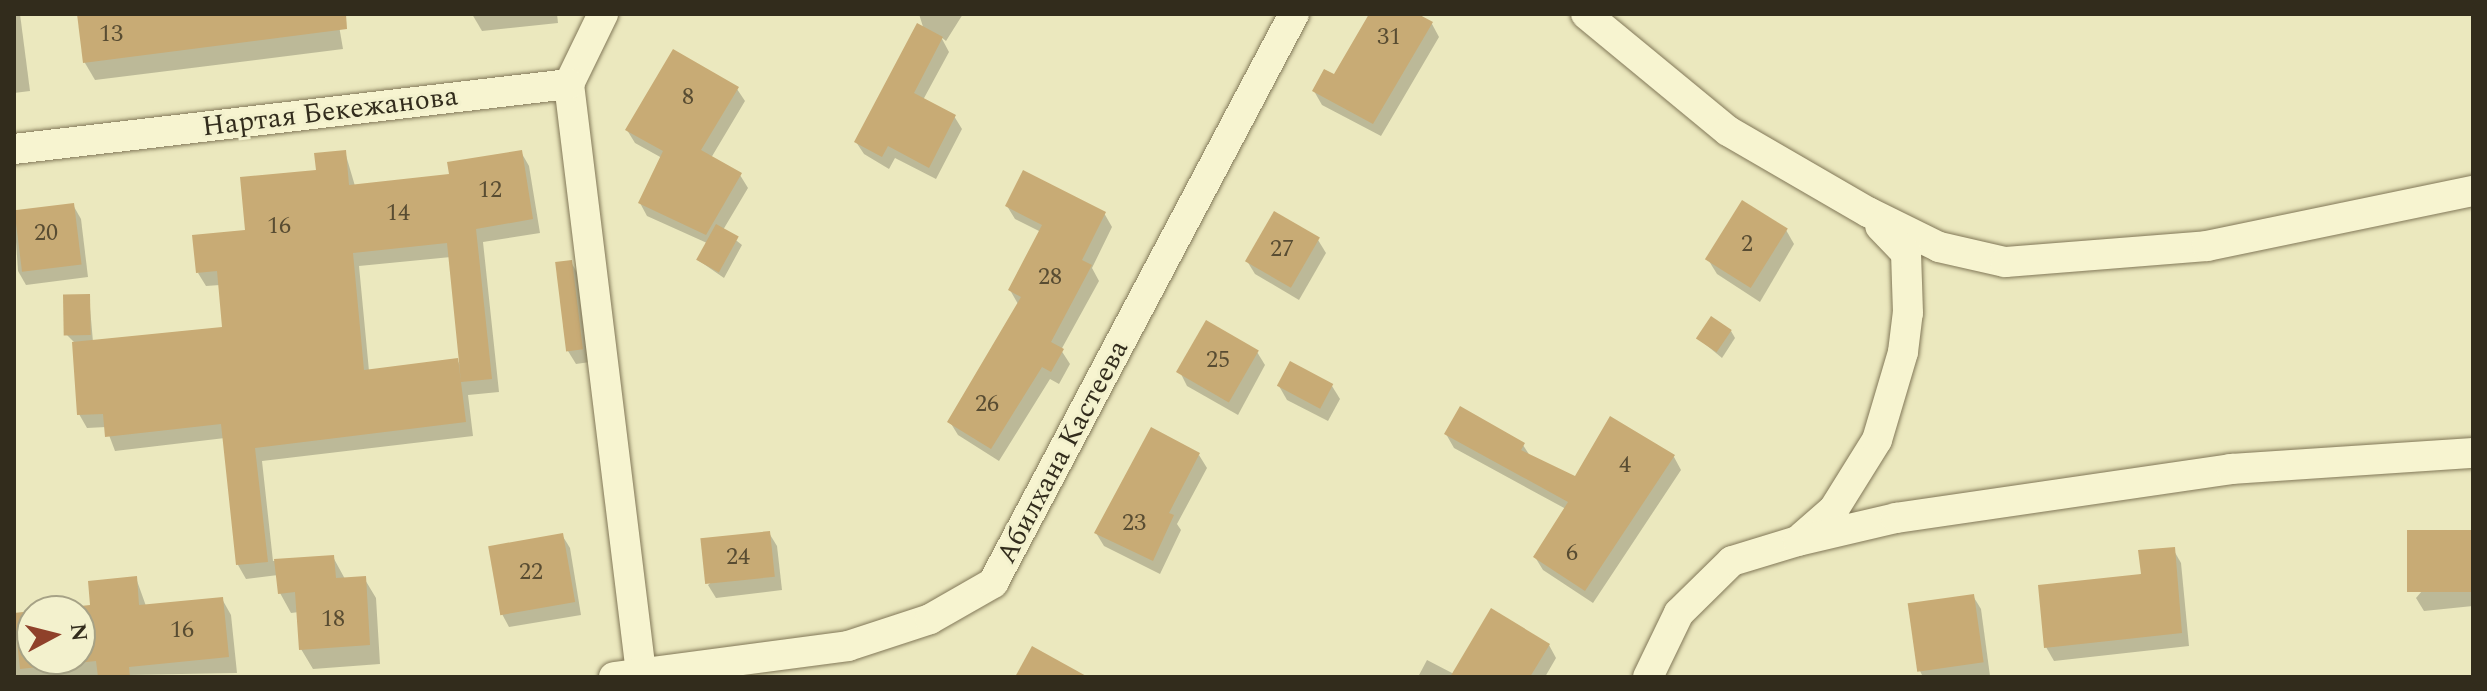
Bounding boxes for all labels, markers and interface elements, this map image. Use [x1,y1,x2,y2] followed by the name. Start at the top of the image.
[99,21,123,49] house number: 13
[1377,24,1401,52] house number: 31
[200,80,460,144] street label: Нартая Бекежанова
[682,84,694,112] house number: 8
[478,177,502,205] house number: 12
[386,200,410,228] house number: 14
[267,213,291,241] house number: 16
[34,220,58,248] house number: 20
[1741,231,1753,259] house number: 2
[1270,236,1294,264] house number: 27
[1038,264,1062,292] house number: 28
[990,334,1136,570] street label: Абилхана Кастеева
[1206,347,1230,375] house number: 25
[975,391,999,419] house number: 26
[1619,452,1631,480] house number: 4
[1122,510,1146,538] house number: 23
[1566,540,1578,568] house number: 6
[726,544,750,572] house number: 24
[519,559,543,587] house number: 22
[16,595,96,675] north arrow
[321,606,345,634] house number: 18
[170,617,194,645] house number: 16
[61,621,96,643] text: N

